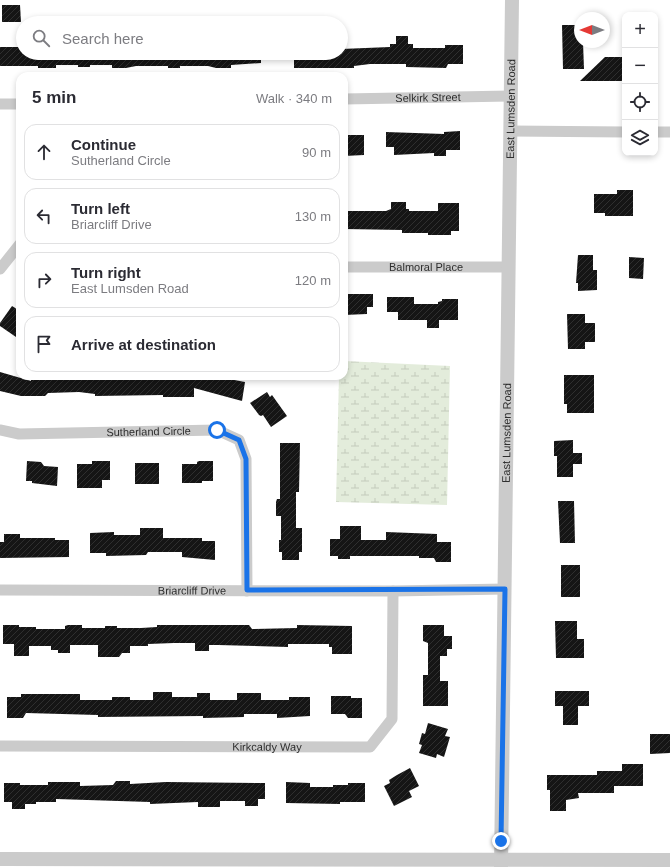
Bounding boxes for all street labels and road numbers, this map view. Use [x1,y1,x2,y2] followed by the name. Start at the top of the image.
[504,59,517,159] street label: East Lumsden Road
[395,91,461,104] street label: Selkirk Street
[389,261,463,273] street label: Balmoral Place
[500,383,513,483] street label: East Lumsden Road
[106,425,191,438] street label: Sutherland Circle
[158,584,226,597] street label: Briarcliff Drive
[232,741,302,753] street label: Kirkcaldy Way

